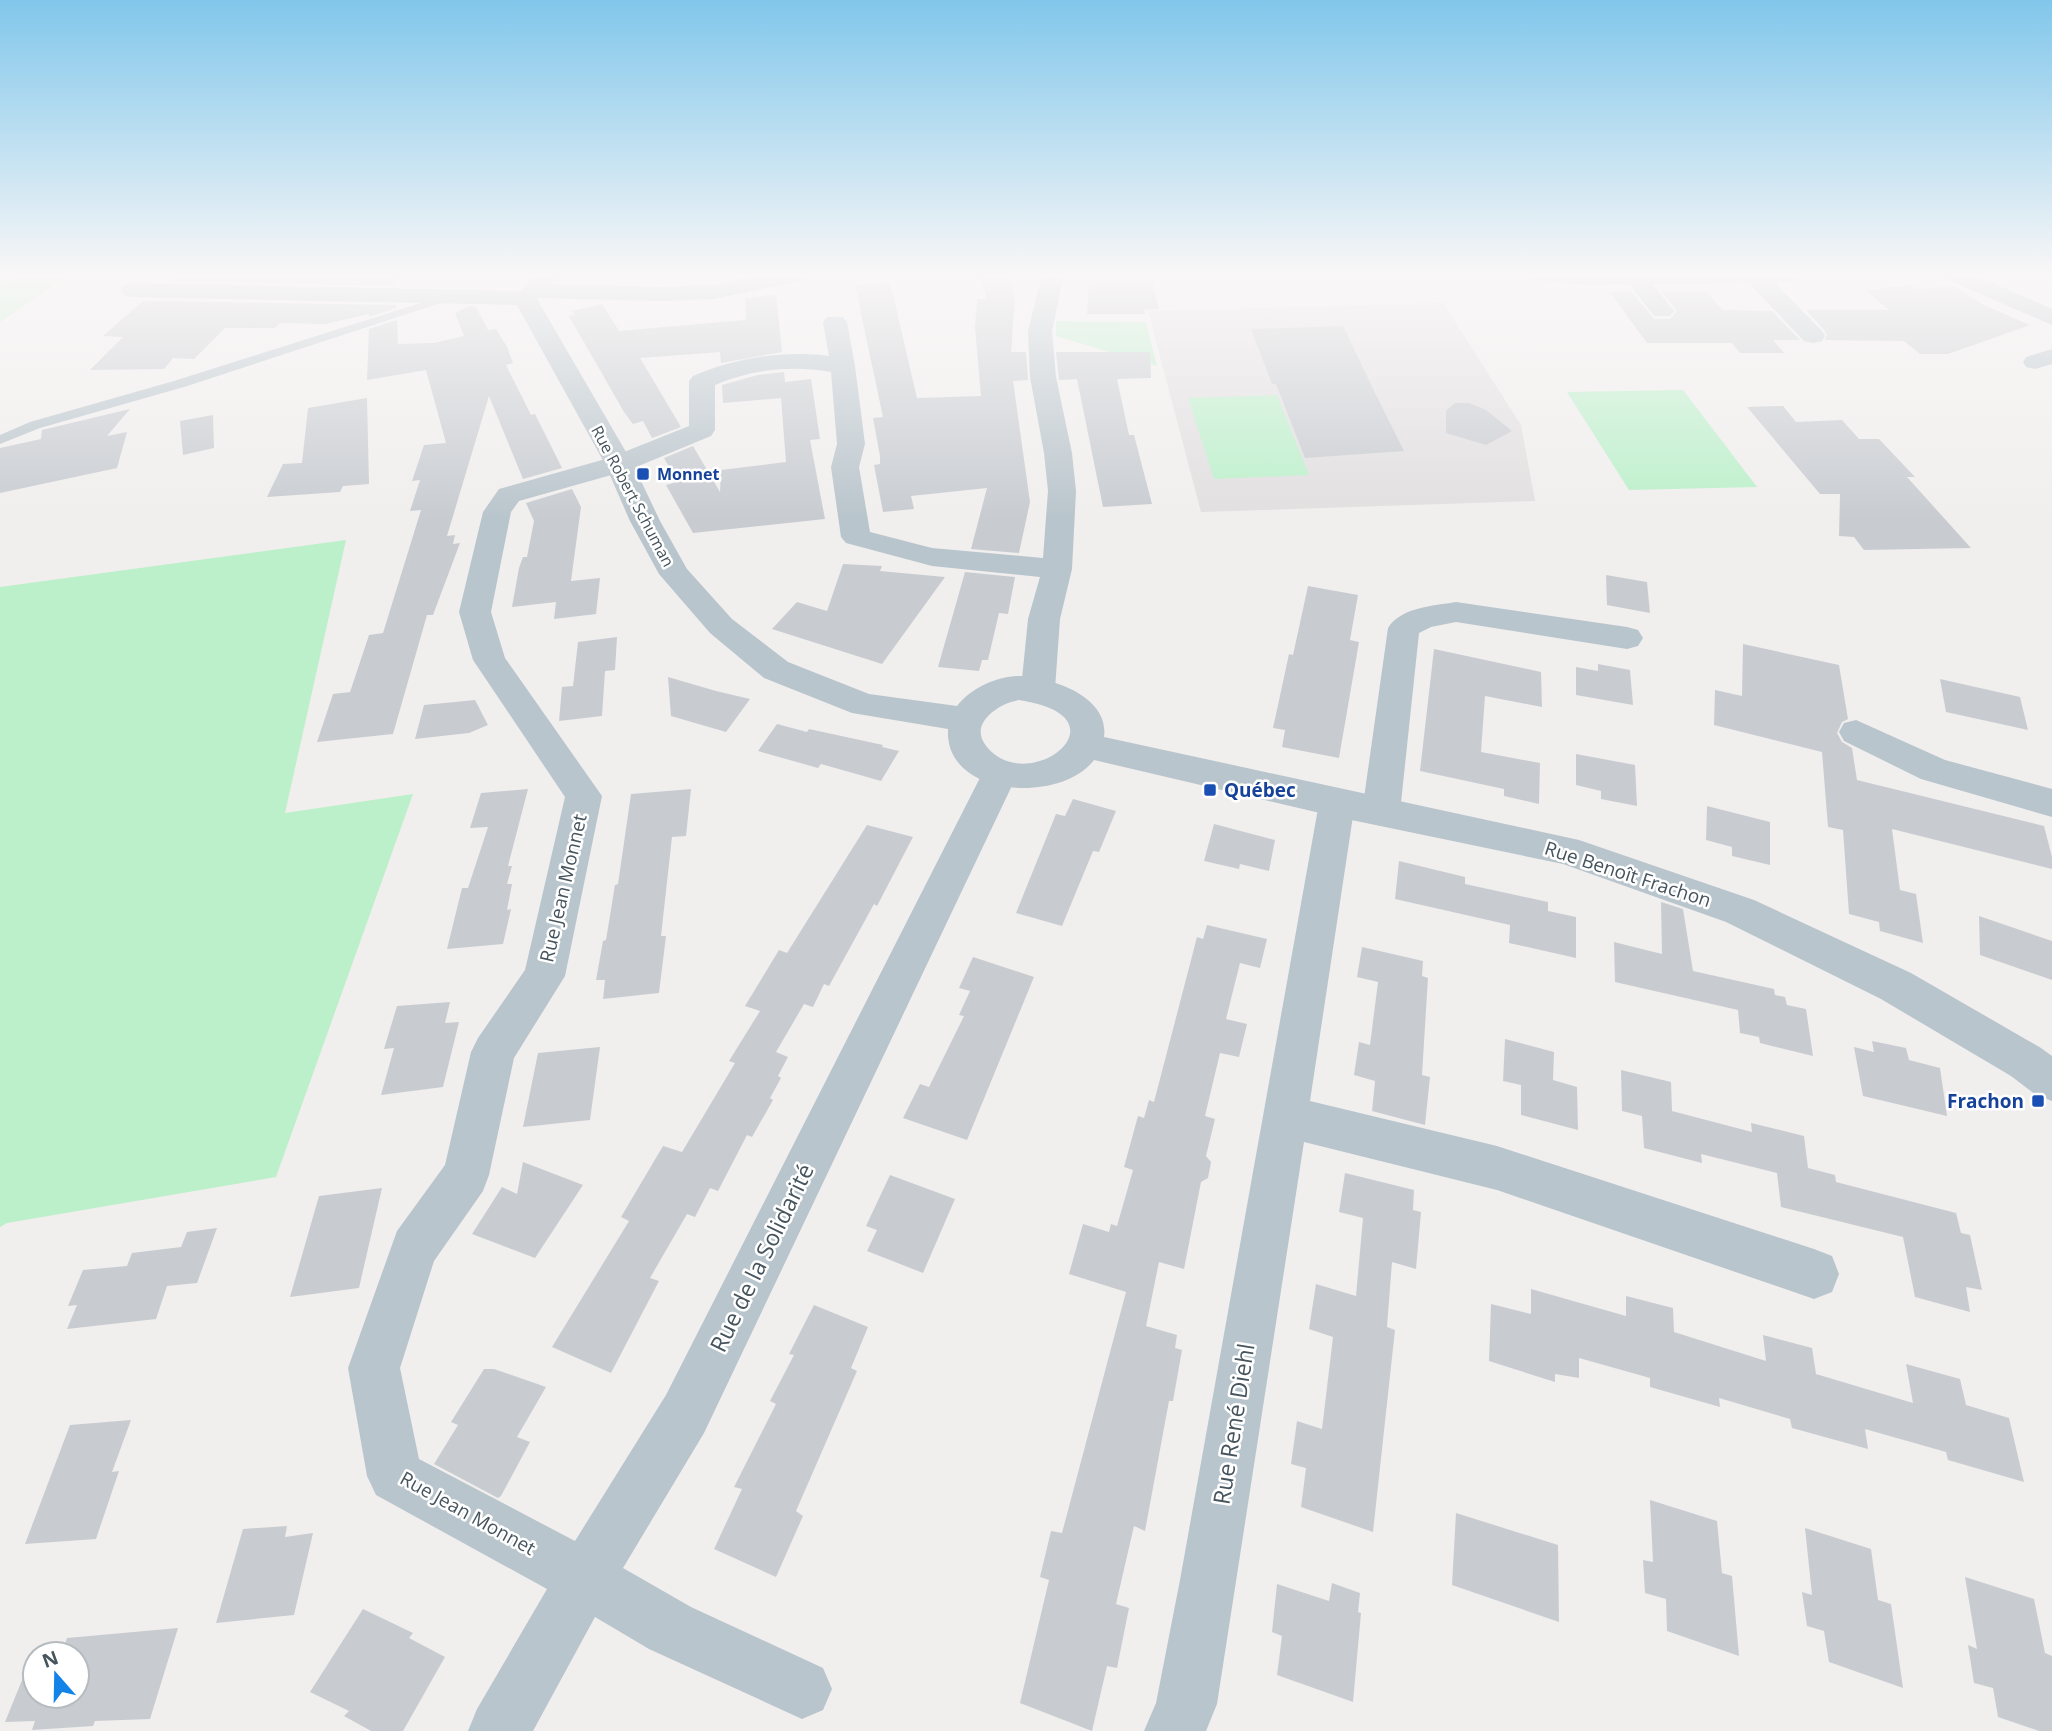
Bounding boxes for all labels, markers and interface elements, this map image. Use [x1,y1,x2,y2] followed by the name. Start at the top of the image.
[586,421,680,571] street label: Rue Robert Schuman
[657,463,719,485] place label: Monnet
[635,466,651,482] marker: Monnet
[1224,777,1296,803] place label: Québec
[1202,782,1218,798] marker: Québec
[533,811,593,965] street label: Rue Jean Monnet
[1541,835,1715,913] street label: Rue Benoît Frachon
[1947,1088,2024,1114] place label: Frachon
[2030,1093,2046,1109] marker: Frachon
[702,1158,821,1357] street label: Rue de la Solidarité
[1204,1341,1262,1507] street label: Rue René Diehl
[396,1465,541,1561] street label: Rue Jean Monnet
[21,1640,91,1710] north arrow
[38,1644,62,1674] text: N

